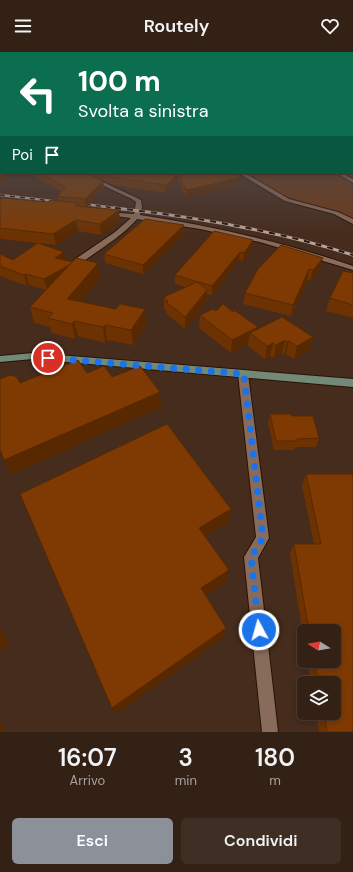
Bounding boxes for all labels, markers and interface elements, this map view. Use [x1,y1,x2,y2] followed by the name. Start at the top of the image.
[144,14,209,38] text: Routely
[12,15,34,37] icon: menu
[319,15,341,37] icon: heart
[78,63,161,100] text: 100 m
[12,68,64,120] icon: left
[78,99,209,123] text: Svolta a sinistra
[41,144,63,166] icon: arrive
[12,145,33,165] text: Poi
[31,341,65,375] pin
[37,347,59,369] icon: arrive
[238,609,280,651] position arrow
[297,624,341,668] north arrow
[297,624,341,720] map controls
[297,676,341,720] button: layers
[58,742,117,773] text: 16:07
[179,742,193,773] text: 3
[255,742,295,773] text: 180
[70,772,105,789] text: Arrivo
[175,772,197,789] text: min
[269,772,281,789] text: m
[12,818,173,864] button: Esci
[181,818,341,864] button: Condividi

